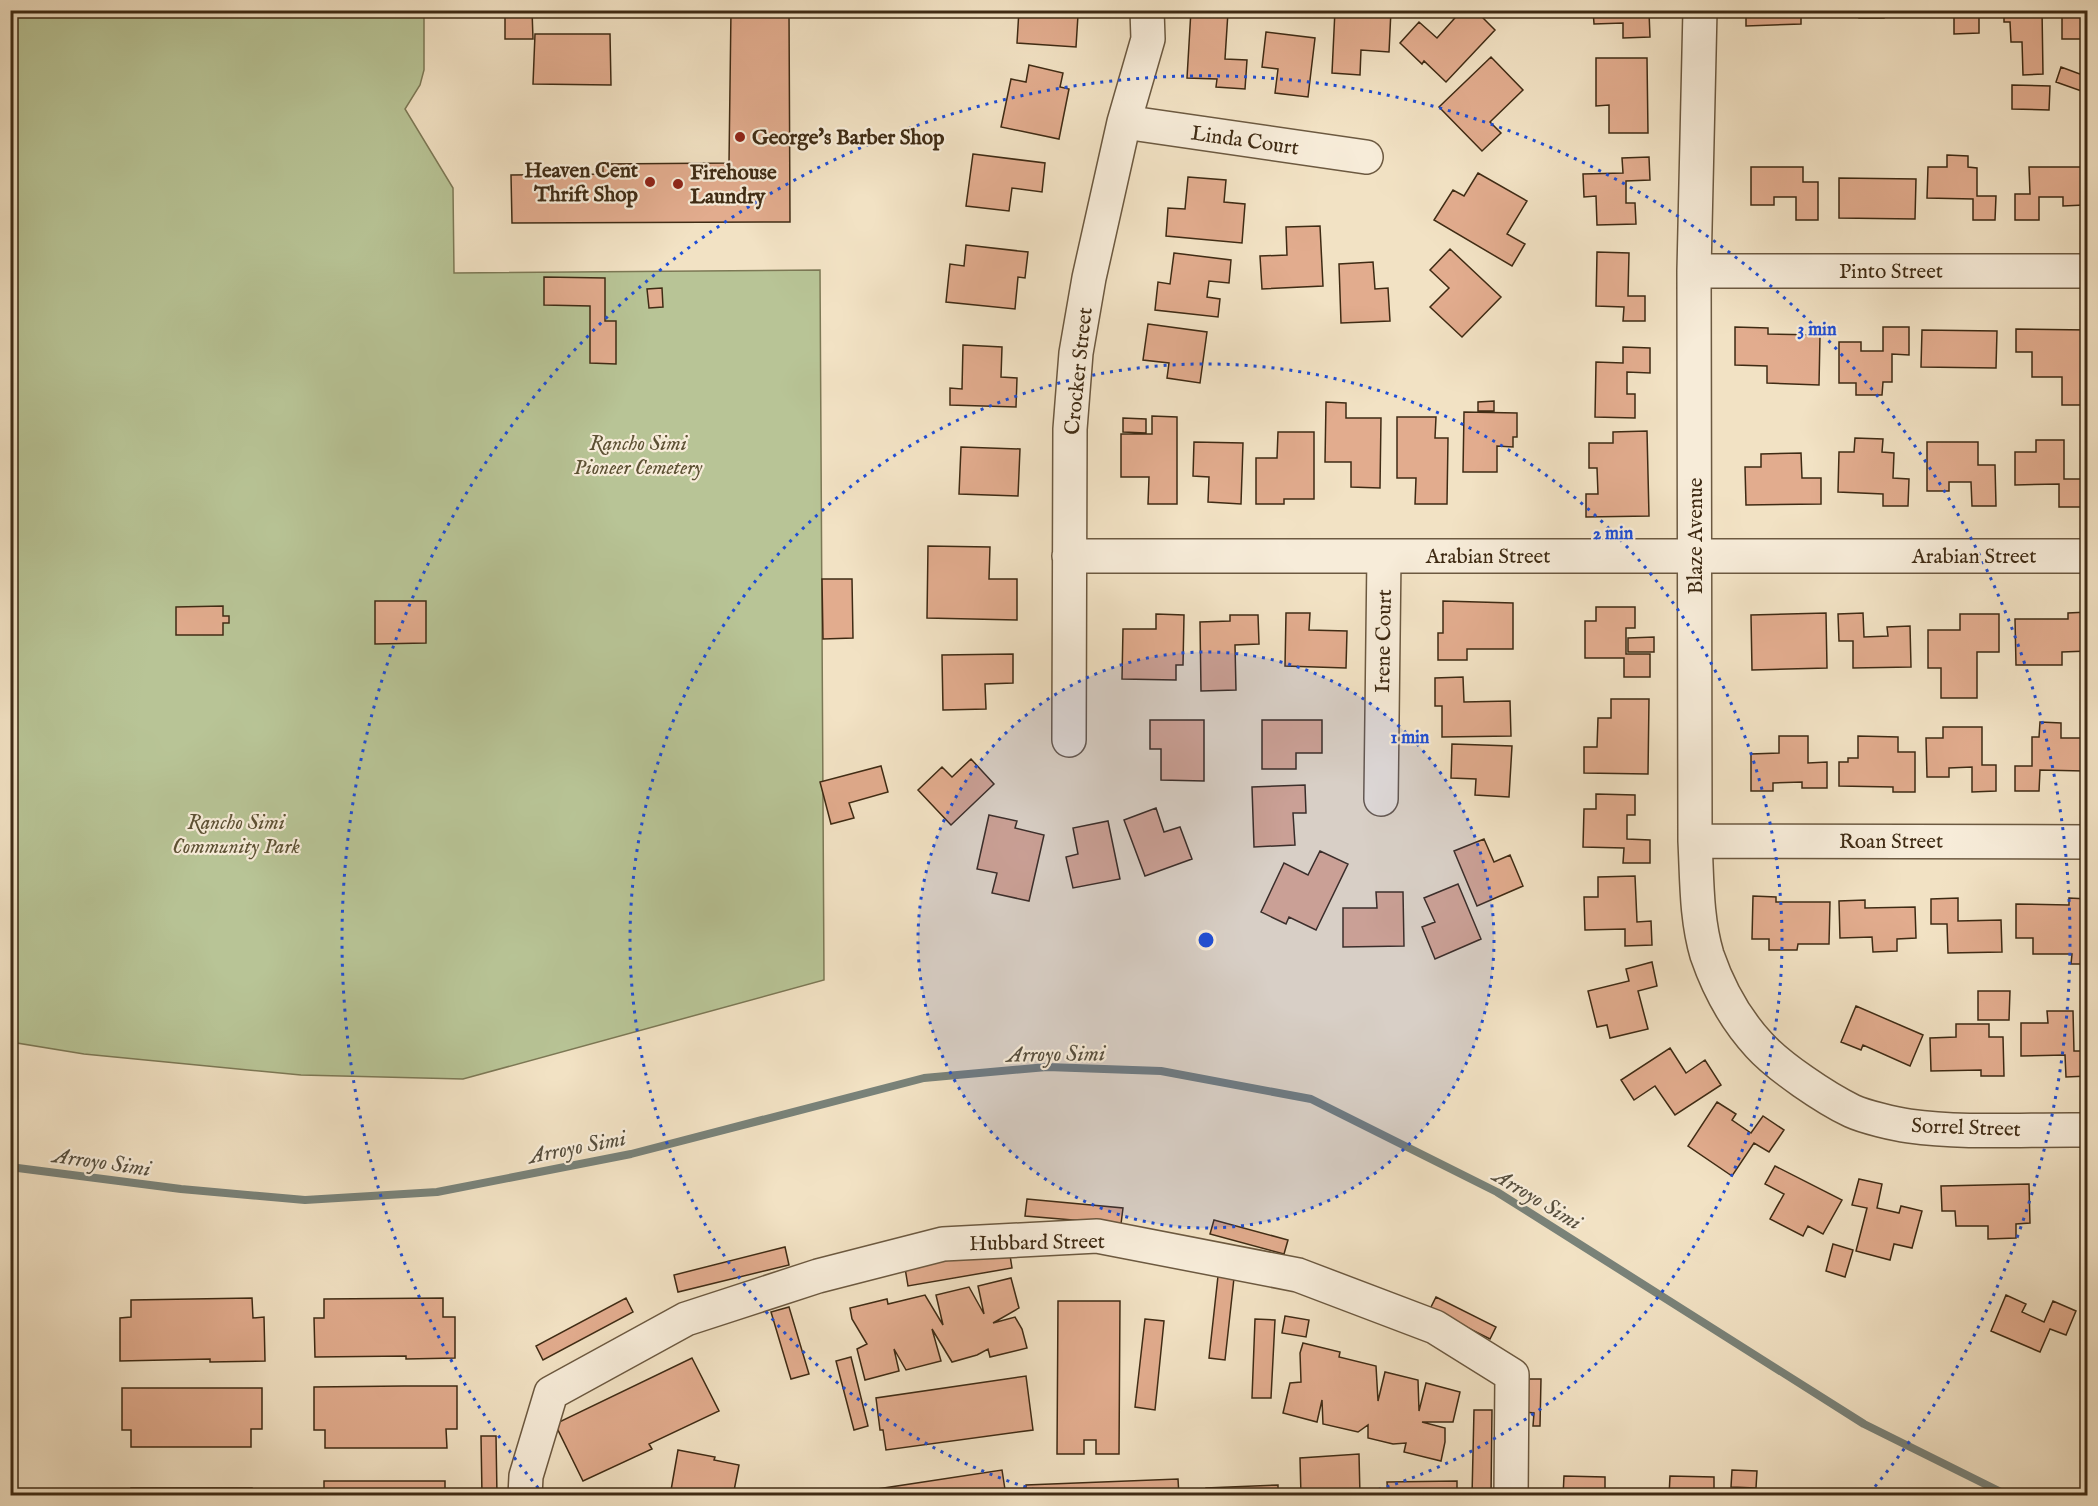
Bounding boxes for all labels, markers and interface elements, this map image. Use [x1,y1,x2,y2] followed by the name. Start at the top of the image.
[1189,121,1300,162] street label: Linda Court
[752,125,945,152] place label: George's Barber Shop
[733,130,747,144] marker: George's Barber Shop
[524,158,639,209] place label: Heaven Cent Thrift Shop
[690,160,777,211] place label: Firehouse Laundry
[643,175,657,189] marker: Heaven Cent Thrift Shop
[671,177,685,191] marker: Firehouse Laundry
[1839,259,1943,286] street label: Pinto Street
[1059,306,1100,436] street label: Crocker Street
[1798,319,1837,342] text: 3 min
[574,431,702,482] park label: Rancho Simi Pioneer Cemetery
[1683,477,1710,594] street label: Blaze Avenue
[1593,523,1634,546] text: 2 min
[1425,544,1550,571] street label: Arabian Street
[1911,544,2036,571] street label: Arabian Street
[1370,589,1399,693] street label: Irene Court
[1391,727,1430,750] text: 1 min
[172,810,300,861] park label: Rancho Simi Community Park
[1839,829,1943,856] street label: Roan Street
[1196,930,1216,950] centre of rings
[1005,1040,1107,1070] water label: Arroyo Simi
[1911,1113,2021,1144] street label: Sorrel Street
[525,1125,630,1171] water label: Arroyo Simi
[49,1142,154,1184] water label: Arroyo Simi
[1486,1161,1588,1238] water label: Arroyo Simi
[969,1229,1105,1258] street label: Hubbard Street

